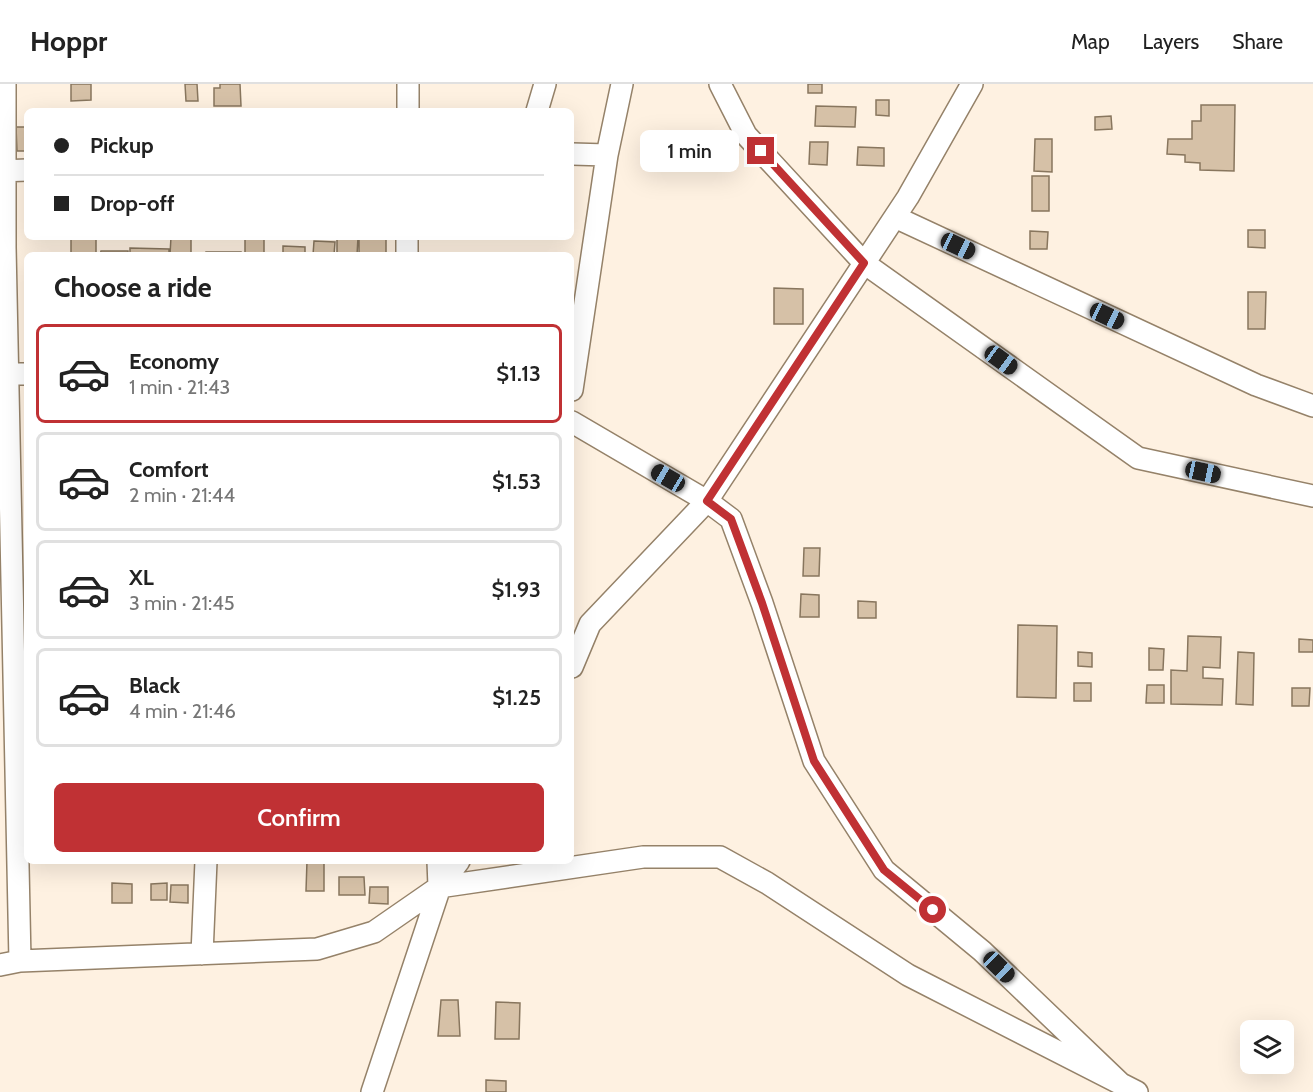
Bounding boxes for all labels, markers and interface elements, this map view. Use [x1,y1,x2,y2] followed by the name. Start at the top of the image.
[30,24,107,58] text: Hoppr
[1071,29,1110,54] text: Map
[1143,29,1199,54] text: Layers
[1232,29,1283,54] text: Share
[641,130,740,172] callout: 1 min
[90,132,154,159] text: Pickup
[747,137,774,164] route end
[667,139,712,163] text: 1 min
[90,190,174,217] text: Drop-off
[938,230,978,262] car
[54,271,212,304] text: Choose a ride
[1087,300,1127,332] car
[981,342,1021,378] car
[57,347,111,401] icon: car
[129,348,219,375] text: Economy
[496,360,541,387] text: $1.13
[129,375,230,399] text: 1 min · 21:43
[57,455,111,509] icon: car
[129,456,208,483] text: Comfort
[1184,459,1222,485] car
[648,461,688,495] car
[492,468,541,495] text: $1.53
[129,483,235,507] text: 2 min · 21:44
[57,563,111,617] icon: car
[129,564,154,591] text: XL
[492,576,541,603] text: $1.93
[129,591,235,615] text: 3 min · 21:45
[57,671,111,725] icon: car
[129,672,180,699] text: Black
[492,684,541,711] text: $1.25
[129,699,236,723] text: 4 min · 21:46
[54,783,544,852] button: Confirm
[919,896,946,923] route start
[980,948,1018,986] car
[1240,1020,1294,1074] map controls
[1240,1020,1294,1074] button: layers

